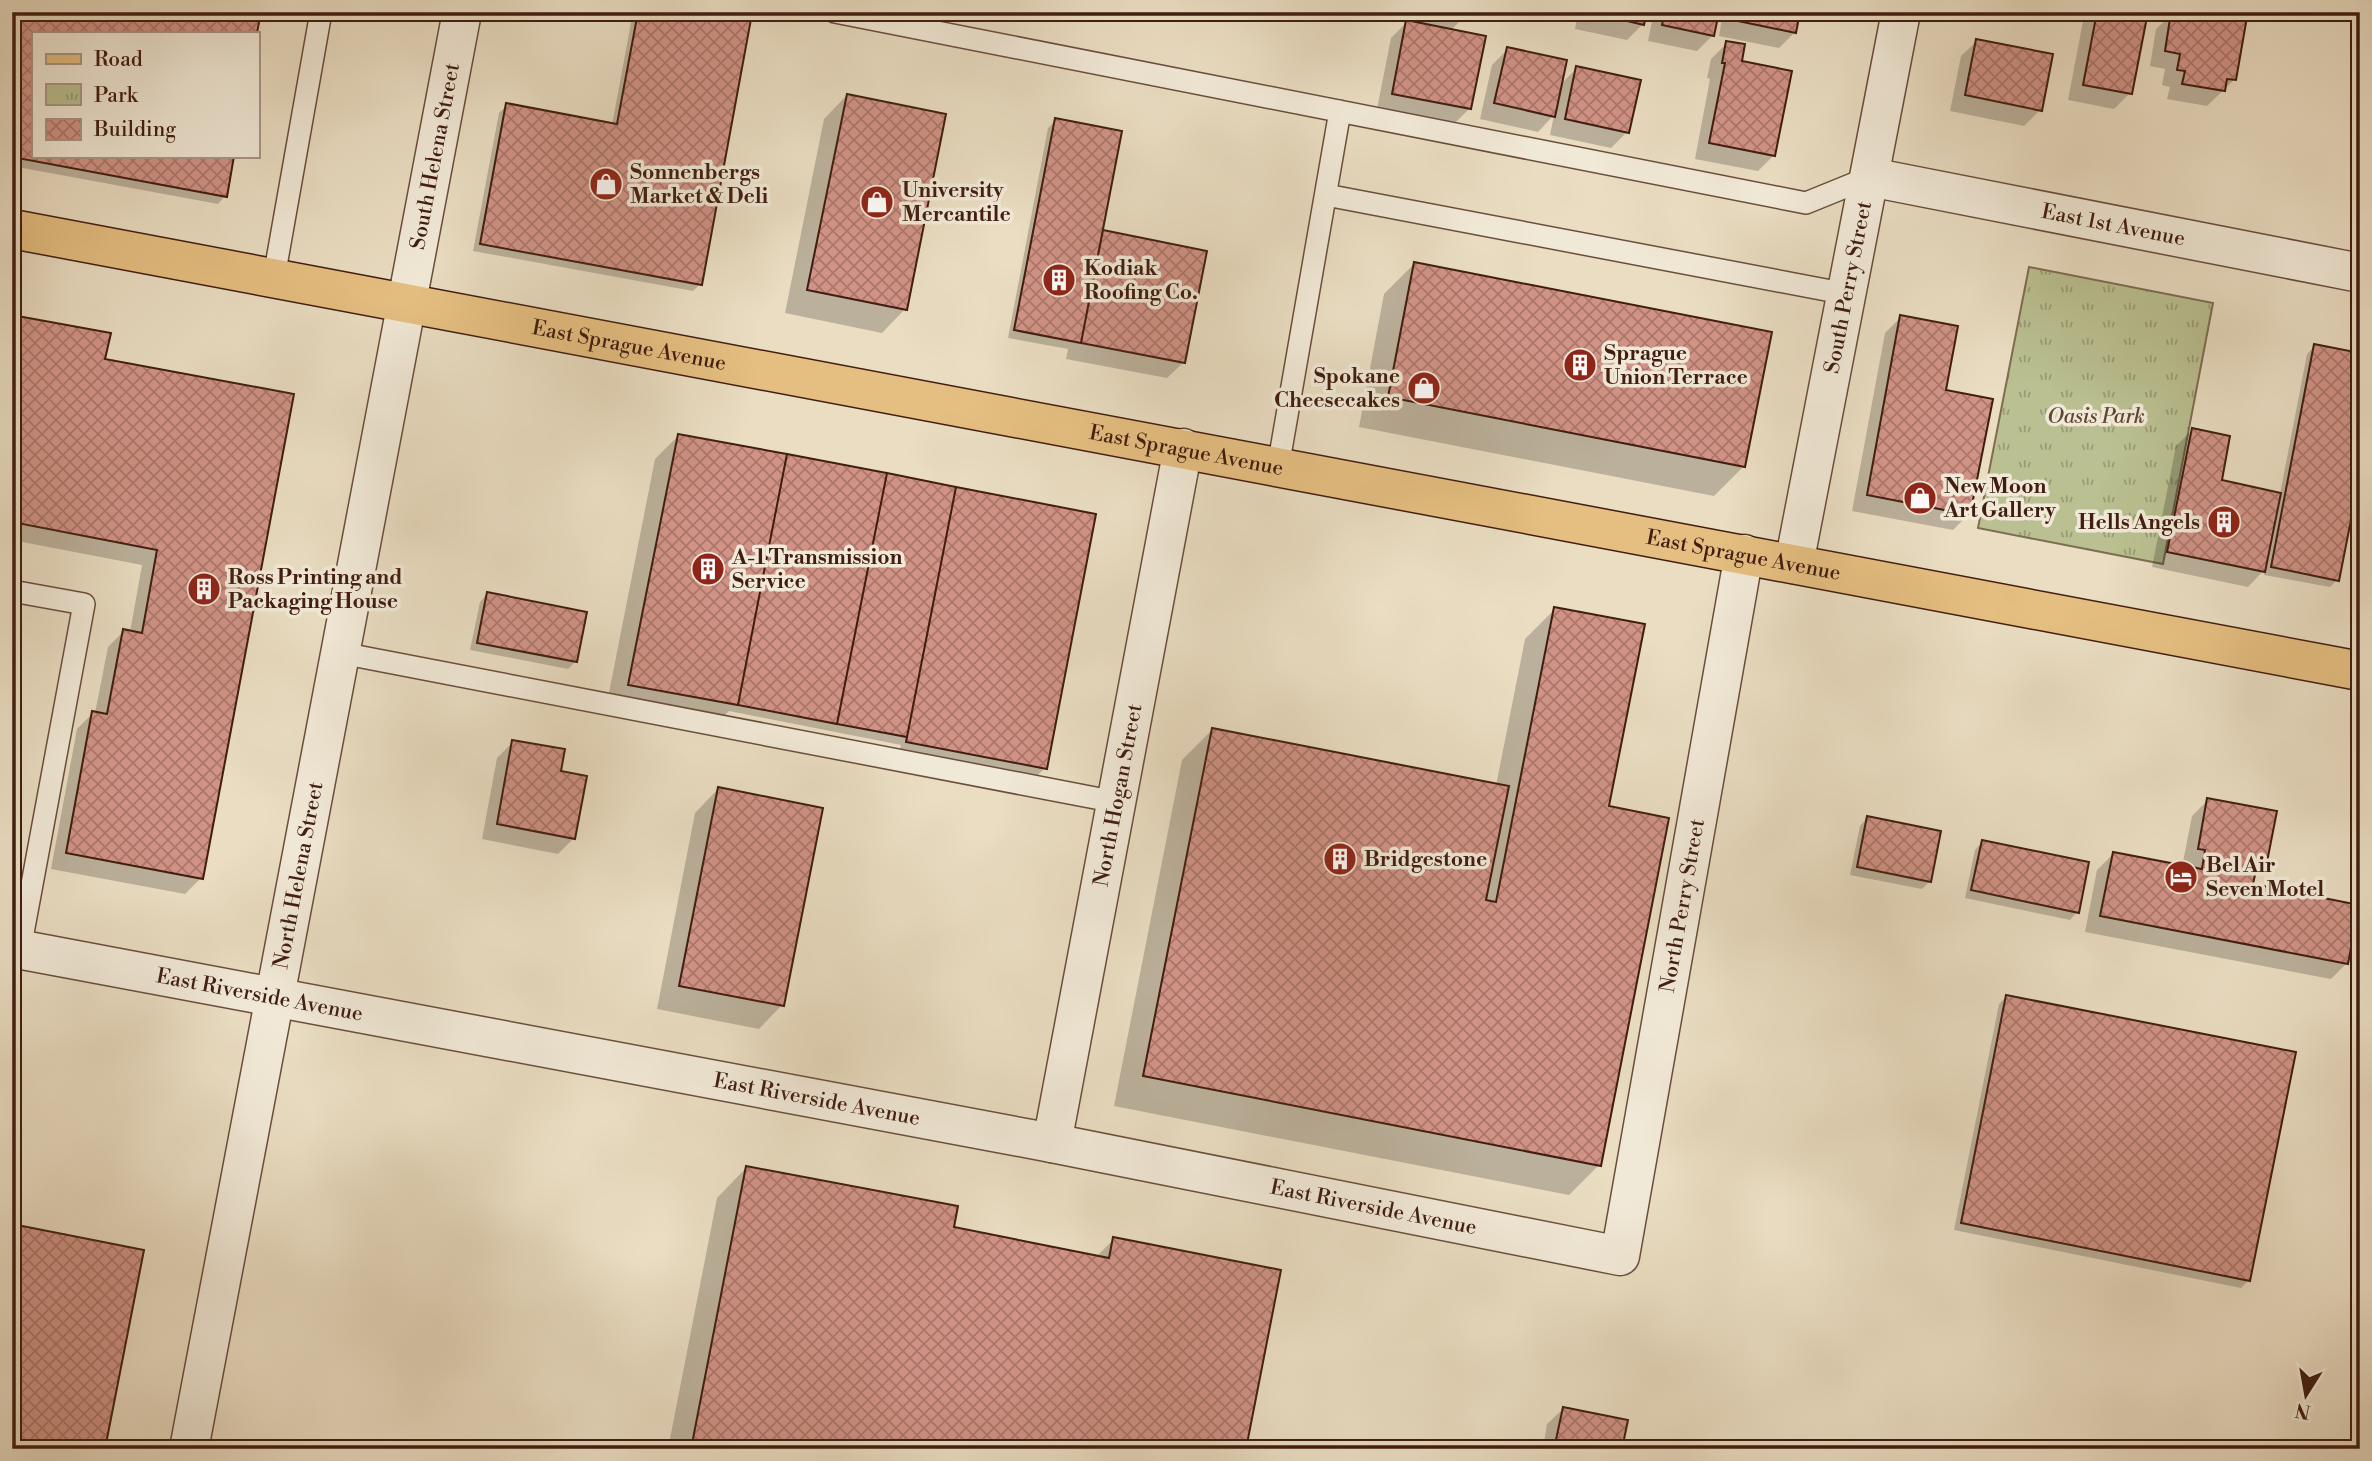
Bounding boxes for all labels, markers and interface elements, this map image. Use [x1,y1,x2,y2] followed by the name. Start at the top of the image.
[32,32,259,158] legend
[94,47,143,73] text: Road
[405,60,466,252] street label: South Helena Street
[94,83,139,109] text: Park
[93,117,176,143] text: Building
[630,160,769,210] place label: Sonnenbergs Market & Deli
[587,165,625,203] shop icon: Sonnenbergs Market & Deli
[902,178,1011,228] place label: University Mercantile
[858,183,896,221] shop icon: University Mercantile
[1819,198,1878,376] street label: South Perry Street
[2039,199,2187,252] street label: East 1st Avenue
[1084,256,1198,306] place label: Kodiak Roofing Co.
[1040,261,1078,299] building icon: Kodiak Roofing Co.
[530,315,728,377] street label: East Sprague Avenue
[1604,341,1748,391] place label: Sprague Union Terrace
[1561,346,1599,384] building icon: Sprague Union Terrace
[1274,364,1400,414] place label: Spokane Cheesecakes
[1405,369,1443,407] shop icon: Spokane Cheesecakes
[2047,404,2145,430] park label: Oasis Park
[1087,420,1286,482] street label: East Sprague Avenue
[1943,474,2056,524] place label: New Moon Art Gallery
[1901,479,1939,517] shop icon: New Moon Art Gallery
[2205,503,2243,541] building icon: Hells Angels
[2078,510,2200,536] place label: Hells Angels
[1644,525,1843,587] street label: East Sprague Avenue
[731,545,903,595] place label: A-1 Transmission Service
[689,550,727,588] building icon: A-1 Transmission Service
[228,565,402,615] place label: Ross Printing and Packaging House
[185,570,223,608] building icon: Ross Printing and Packaging House
[1089,701,1149,889] street label: North Hogan Street
[268,779,330,971] street label: North Helena Street
[1655,816,1711,995] street label: North Perry Street
[1321,840,1359,878] building icon: Bridgestone
[1364,847,1487,873] place label: Bridgestone
[2206,853,2324,903] place label: Bel Air Seven Motel
[2162,858,2200,896] hotel icon: Bel Air Seven Motel
[154,963,365,1028] street label: East Riverside Avenue
[711,1068,922,1132] street label: East Riverside Avenue
[1268,1175,1479,1241] street label: East Riverside Avenue
[2270,1360,2340,1430] north arrow
[2293,1397,2313,1424] text: N

